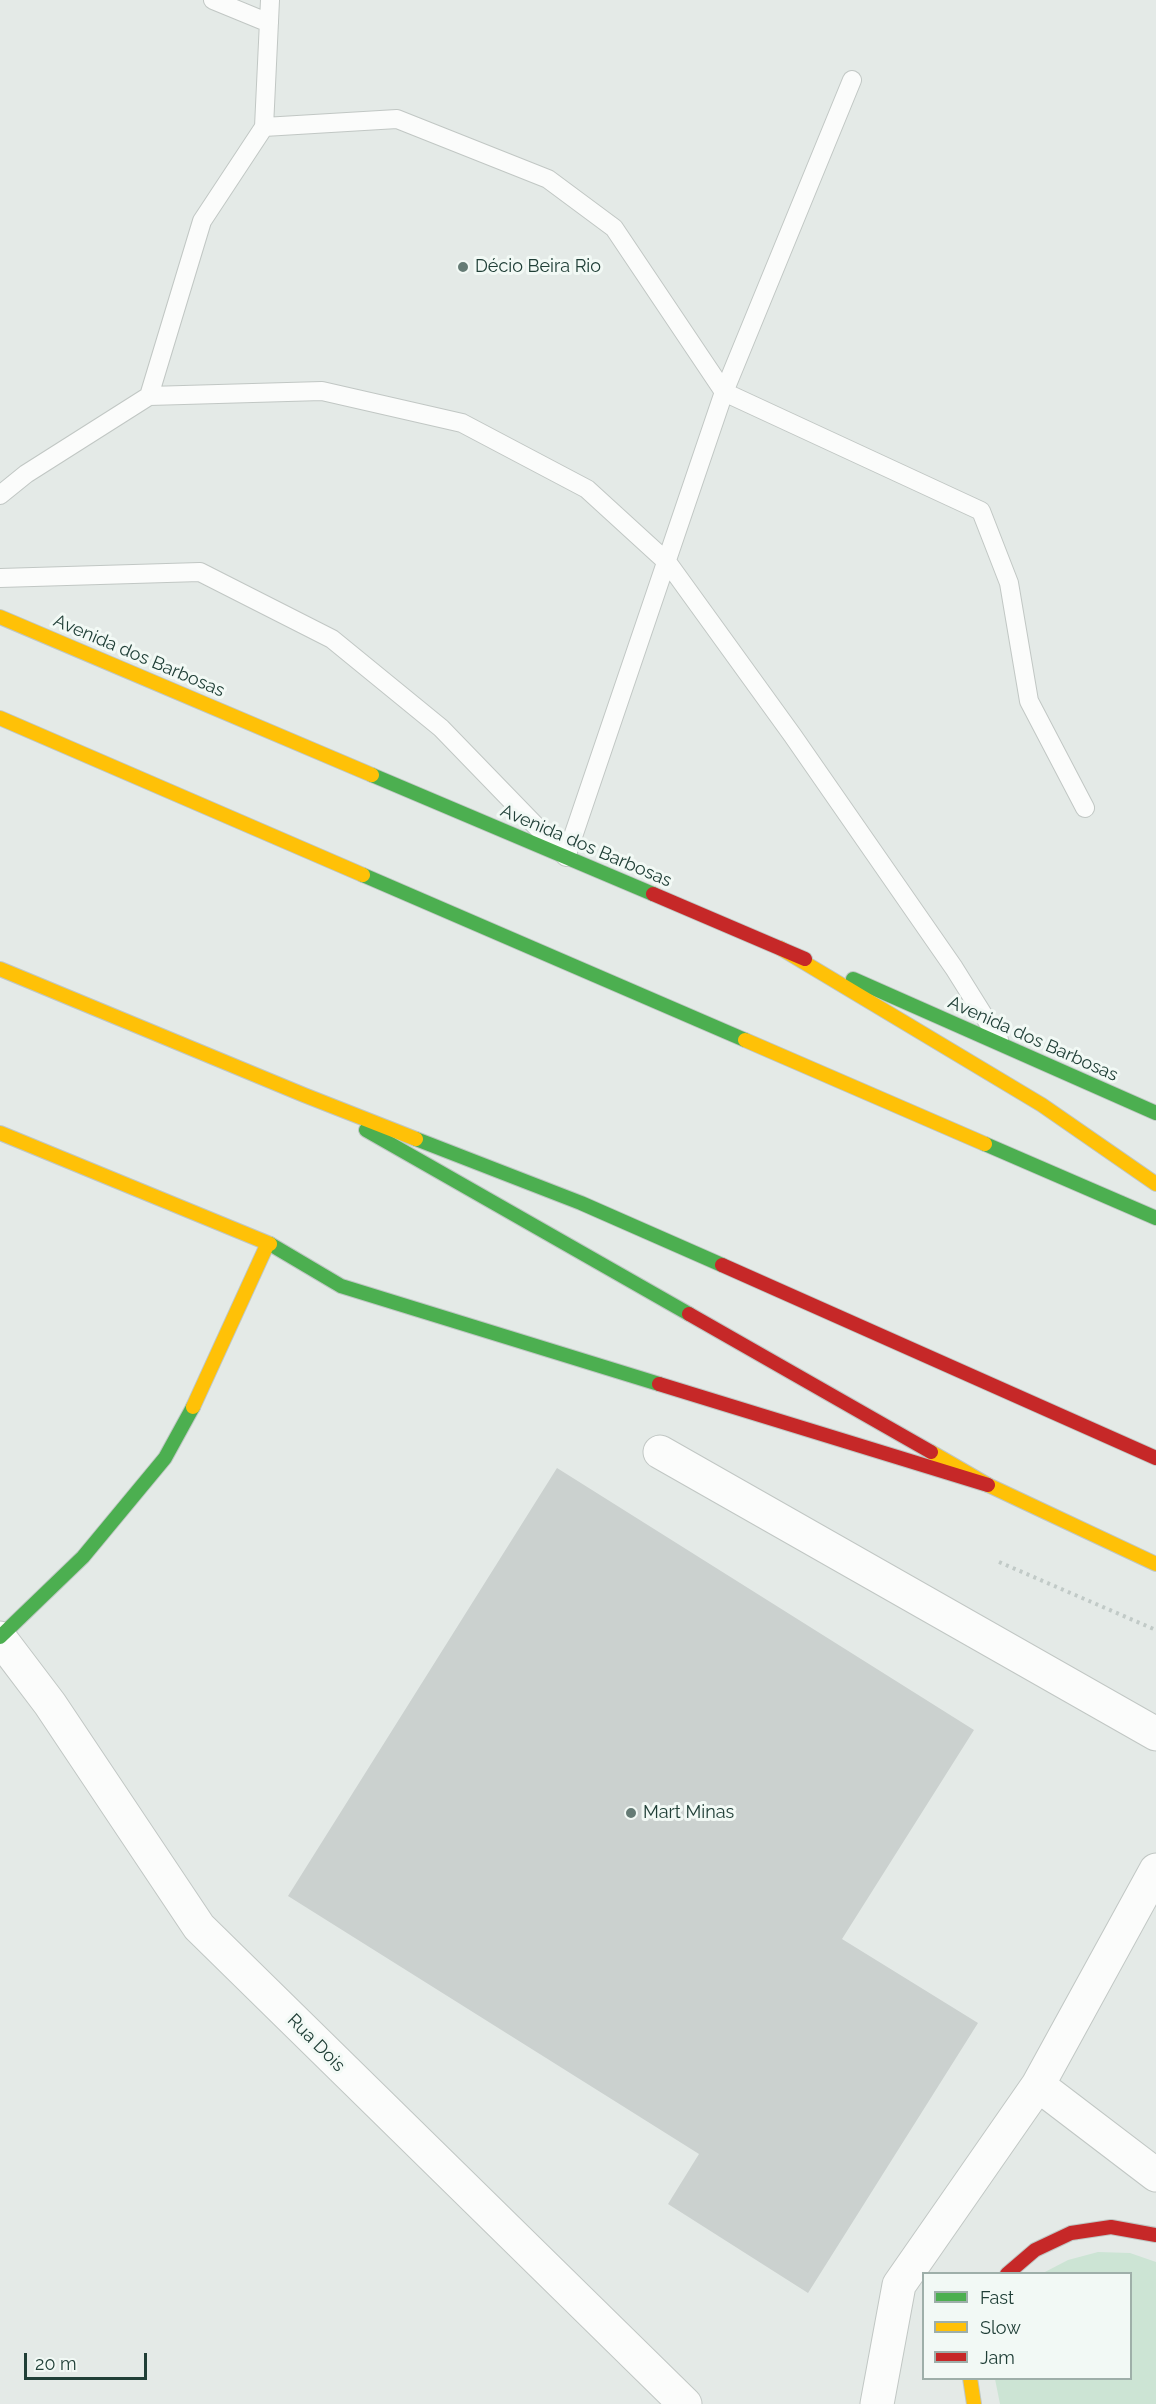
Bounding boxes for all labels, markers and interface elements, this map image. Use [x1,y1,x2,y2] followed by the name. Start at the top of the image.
[475,256,601,278] place label: Décio Beira Rio
[456,260,470,274] marker: Décio Beira Rio
[50,610,228,702] street label: Avenida dos Barbosas
[497,800,675,892] street label: Avenida dos Barbosas
[945,992,1121,1086] street label: Avenida dos Barbosas
[643,1802,734,1824] place label: Mart Minas
[624,1806,638,1820] marker: Mart Minas
[283,2010,349,2076] street label: Rua Dois
[922,2272,1132,2380] legend
[980,2287,1014,2308] text: Fast
[980,2317,1021,2338] text: Slow
[27,2341,150,2379] scale bar
[980,2347,1015,2368] text: Jam
[35,2353,77,2374] text: 20 m

